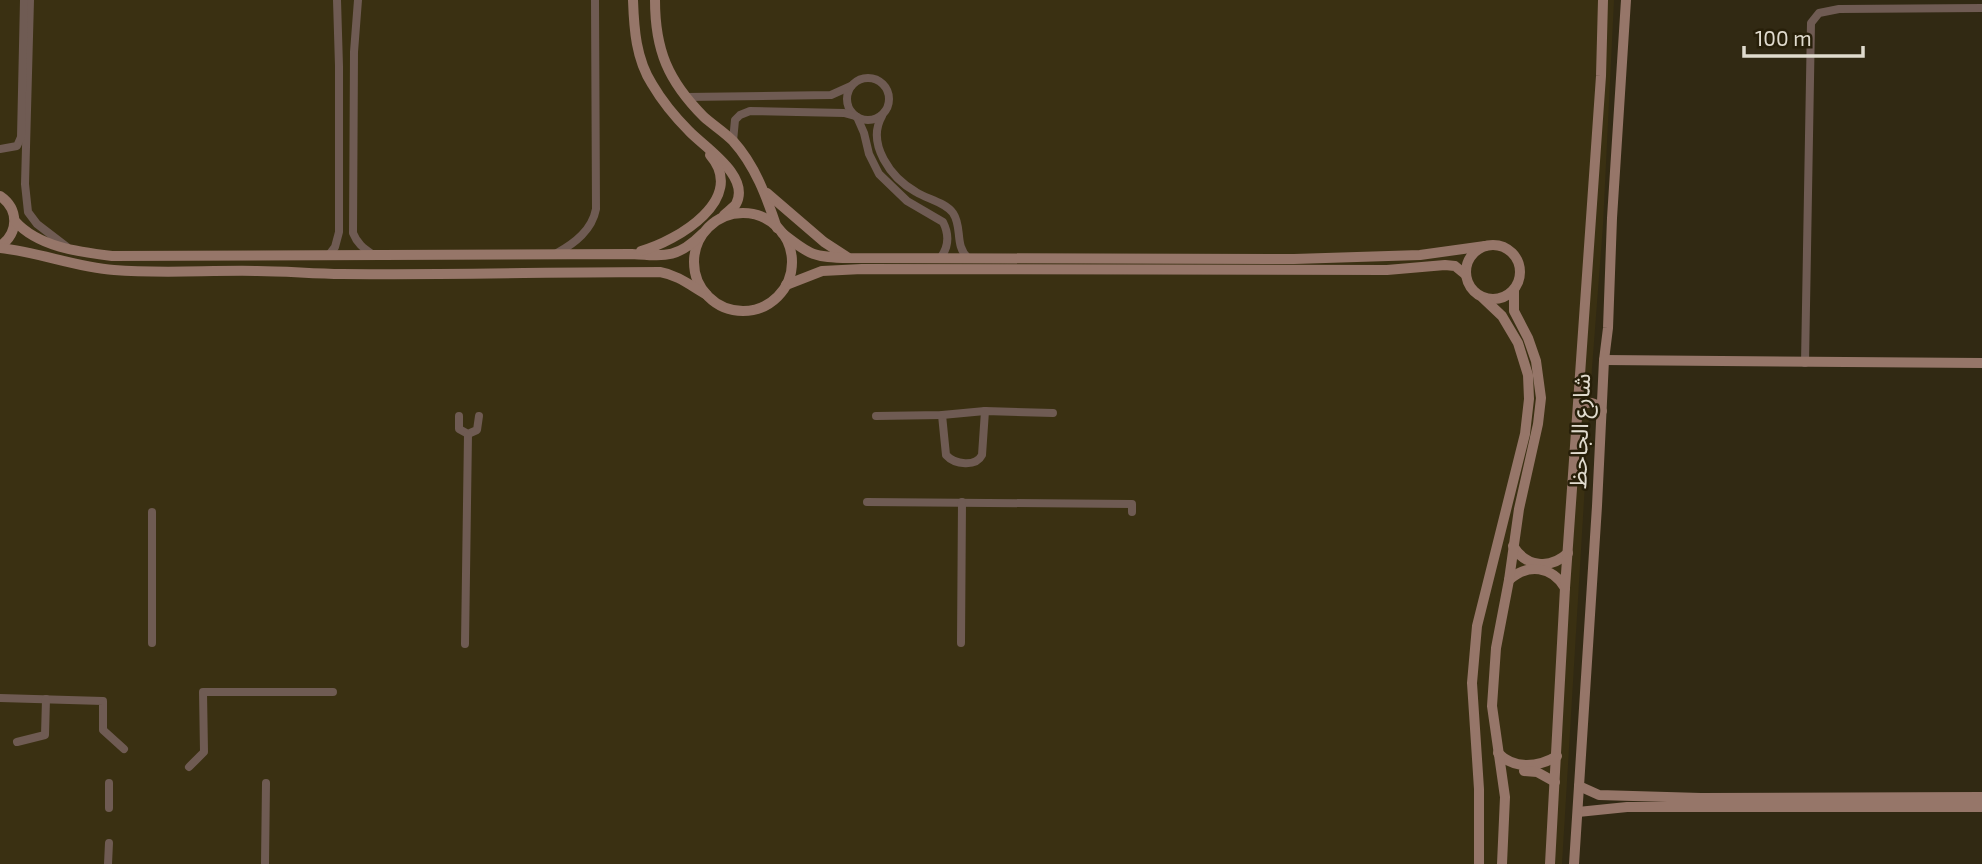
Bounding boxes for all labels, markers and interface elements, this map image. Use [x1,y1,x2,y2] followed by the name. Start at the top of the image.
[1744,14,1863,58] scale bar
[1755,25,1812,50] text: 100 m
[1563,373,1599,489] street label: شارع الجاحظ

